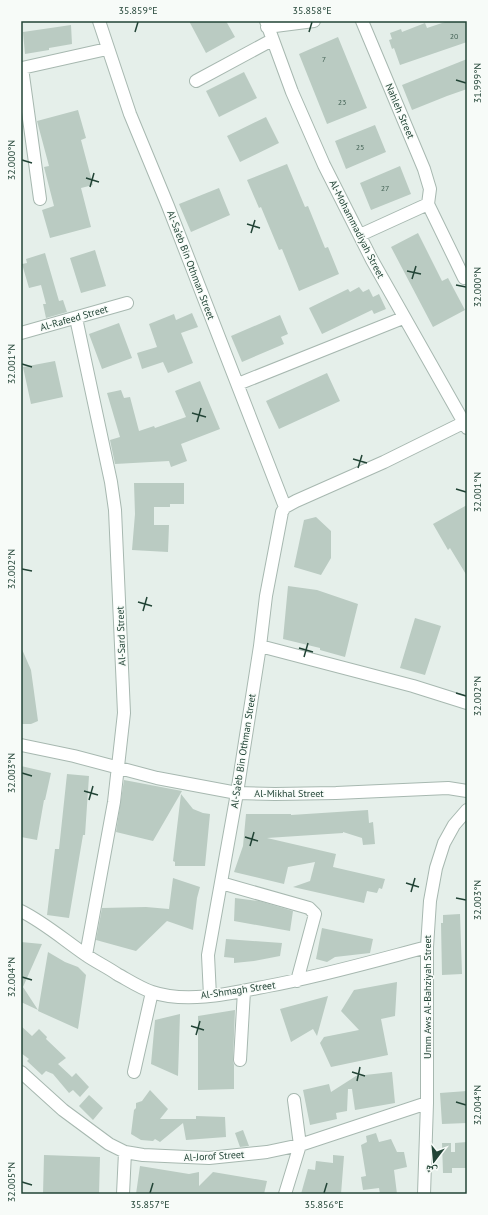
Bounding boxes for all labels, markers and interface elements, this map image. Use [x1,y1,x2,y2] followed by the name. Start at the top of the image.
[119,4,158,17] text: 35.859°E
[293,4,332,17] text: 35.858°E
[450,31,459,41] house number: 20
[322,54,326,64] house number: 7
[471,63,484,103] text: 31.999°N
[383,81,418,141] street label: Nahleh Street
[338,97,346,107] house number: 23
[5,140,18,180] text: 32.000°N
[356,142,364,152] house number: 25
[327,178,388,281] street label: Al-Mohammadiyah Street
[381,183,389,193] house number: 27
[164,209,218,322] street label: Al-Sa‘eb Bin Othman Street
[471,267,484,307] text: 32.000°N
[39,302,110,334] street label: Al-Rafeed Street
[5,344,18,384] text: 32.001°N
[471,472,484,512] text: 32.001°N
[5,549,18,589] text: 32.002°N
[113,605,129,666] street label: Al-Sard Street
[471,676,484,716] text: 32.002°N
[228,692,259,809] street label: Al-Sa‘eb Bin Othman Street
[5,753,18,793] text: 32.003°N
[254,787,324,800] street label: Al-Mikhal Street
[471,880,484,920] text: 32.003°N
[421,935,434,1059] street label: Umm Aws Al-Bahziyah Street
[5,957,18,997] text: 32.004°N
[200,978,277,1002] street label: Al-Shmagh Street
[471,1085,484,1125] text: 32.004°N
[414,1141,454,1181] north arrow
[183,1148,245,1164] street label: Al-Jorof Street
[423,1161,439,1179] text: ش
[5,1162,18,1202] text: 32.005°N
[131,1198,170,1211] text: 35.857°E
[305,1198,344,1211] text: 35.856°E

